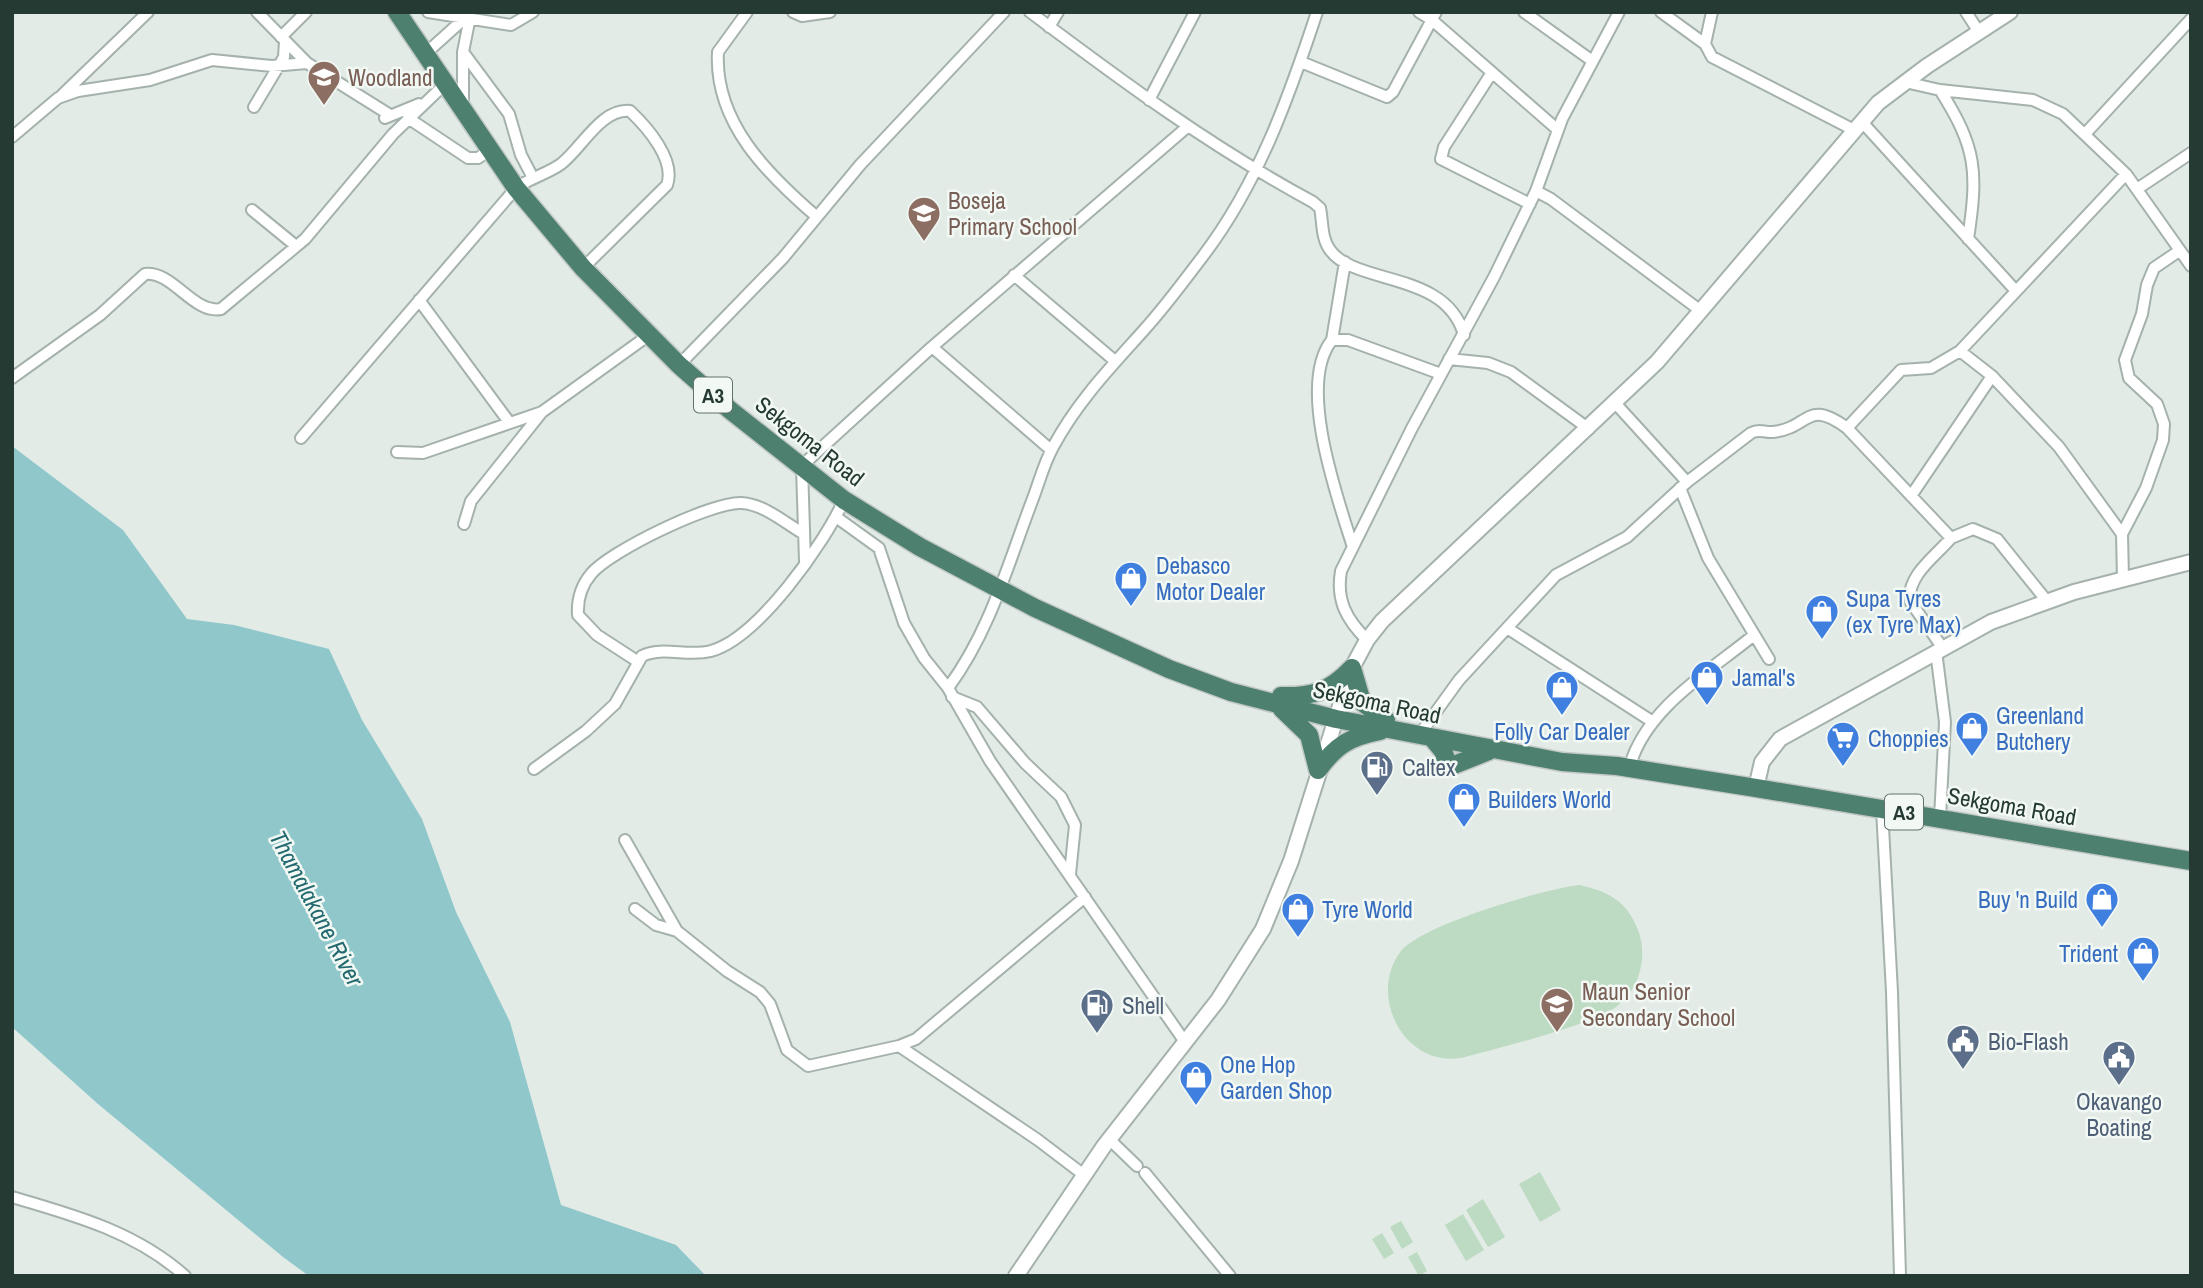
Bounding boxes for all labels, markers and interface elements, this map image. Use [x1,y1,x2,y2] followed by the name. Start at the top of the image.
[305,58,343,107] school or university icon: Woodland
[348,62,433,93] place label: Woodland
[948,185,1077,242] place label: Boseja Primary School
[905,194,943,243] school or university icon: Boseja Primary School
[694,378,732,412] road number: A3
[749,389,871,493] street label: Sekgoma Road
[1156,550,1266,607] place label: Debasco Motor Dealer
[1112,559,1150,608] shop icon: Debasco Motor Dealer
[1846,583,1961,640] place label: Supa Tyres (ex Tyre Max)
[1803,592,1841,641] shop icon: Supa Tyres (ex Tyre Max)
[1688,658,1726,707] shop icon: Jamal's
[1732,662,1795,693] place label: Jamal's
[1543,668,1581,717] shop icon: Folly Car Dealer
[1310,673,1444,731] street label: Sekgoma Road
[1996,700,2084,757] place label: Greenland Butchery
[1953,709,1991,758] shop icon: Greenland Butchery
[1494,716,1630,747] place label: Folly Car Dealer
[1824,719,1862,768] supermarket icon: Choppies
[1868,723,1949,754] place label: Choppies
[1358,748,1396,797] fuel station icon: Caltex
[1402,752,1456,783] place label: Caltex
[1945,779,2079,833] street label: Sekgoma Road
[1445,780,1483,829] shop icon: Builders World
[1488,784,1611,815] place label: Builders World
[1885,794,1923,830] road number: A3
[263,825,372,993] water label: Thamalakane River
[2083,880,2121,929] shop icon: Buy 'n Build
[1978,884,2078,915] place label: Buy 'n Build
[1279,890,1317,939] shop icon: Tyre World
[1322,894,1413,925] place label: Tyre World
[2124,934,2162,983] shop icon: Trident
[2059,938,2118,969] place label: Trident
[1582,976,1735,1033] place label: Maun Senior Secondary School
[1538,985,1576,1034] school or university icon: Maun Senior Secondary School
[1078,986,1116,1035] fuel station icon: Shell
[1122,990,1164,1021] place label: Shell
[1944,1022,1982,1071] public building icon: Bio-Flash
[1988,1026,2069,1057] place label: Bio-Flash
[2100,1038,2138,1087] public building icon: Okavango Boating
[1220,1049,1332,1106] place label: One Hop Garden Shop
[1177,1058,1215,1107] shop icon: One Hop Garden Shop
[2076,1086,2162,1143] place label: Okavango Boating

